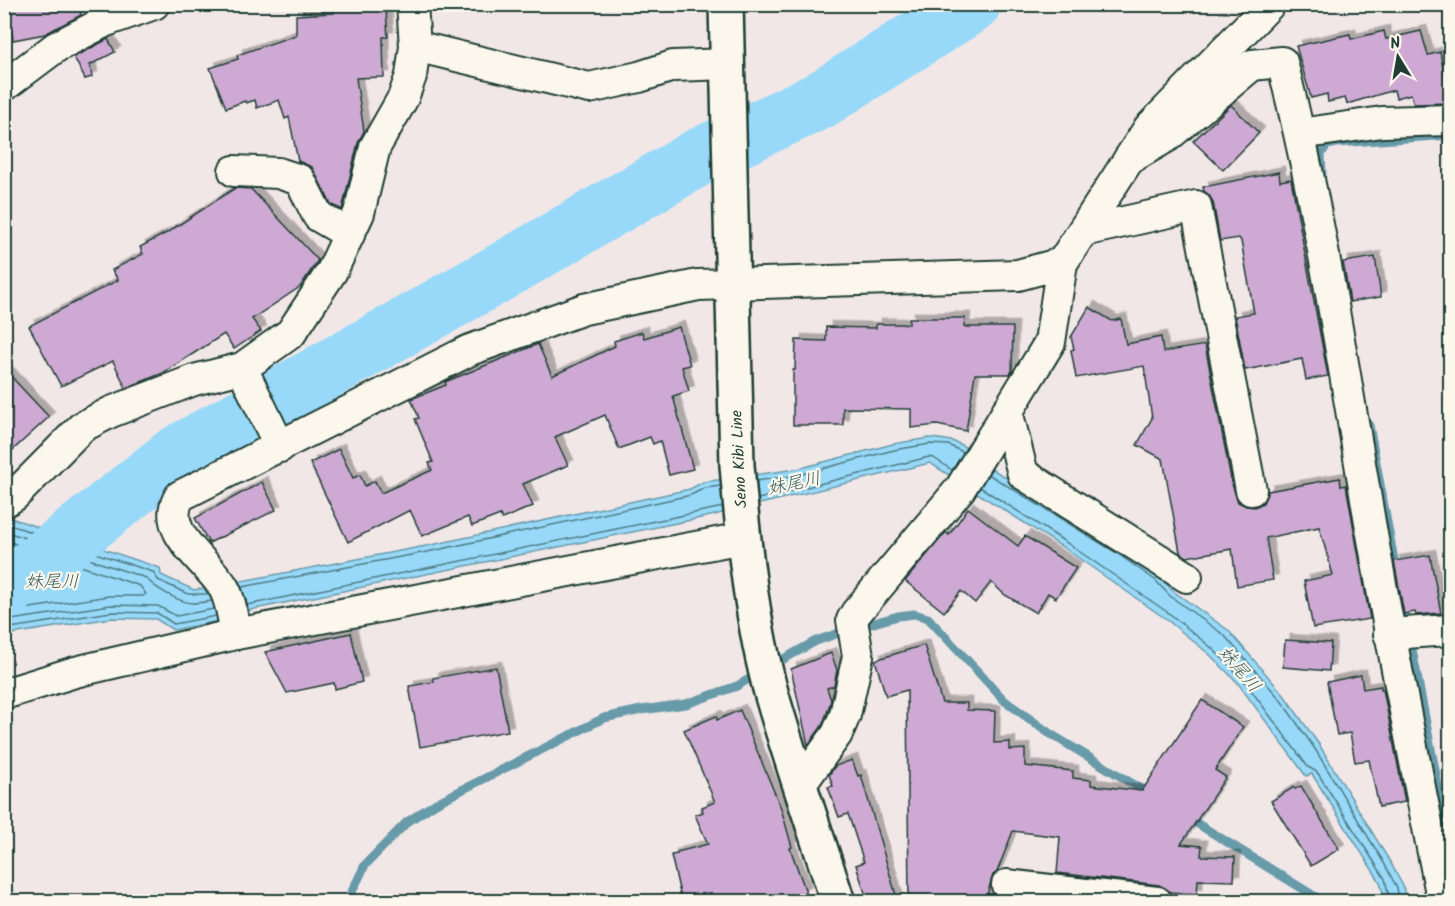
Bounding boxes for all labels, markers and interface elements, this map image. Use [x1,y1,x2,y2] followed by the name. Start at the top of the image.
[1368,27,1428,87] north arrow
[1388,31,1403,57] text: N
[724,409,755,509] street label: Seno Kibi Line
[765,465,824,504] water label: 妹尾川
[25,568,79,597] water label: 妹尾川
[1210,640,1267,700] water label: 妹尾川

